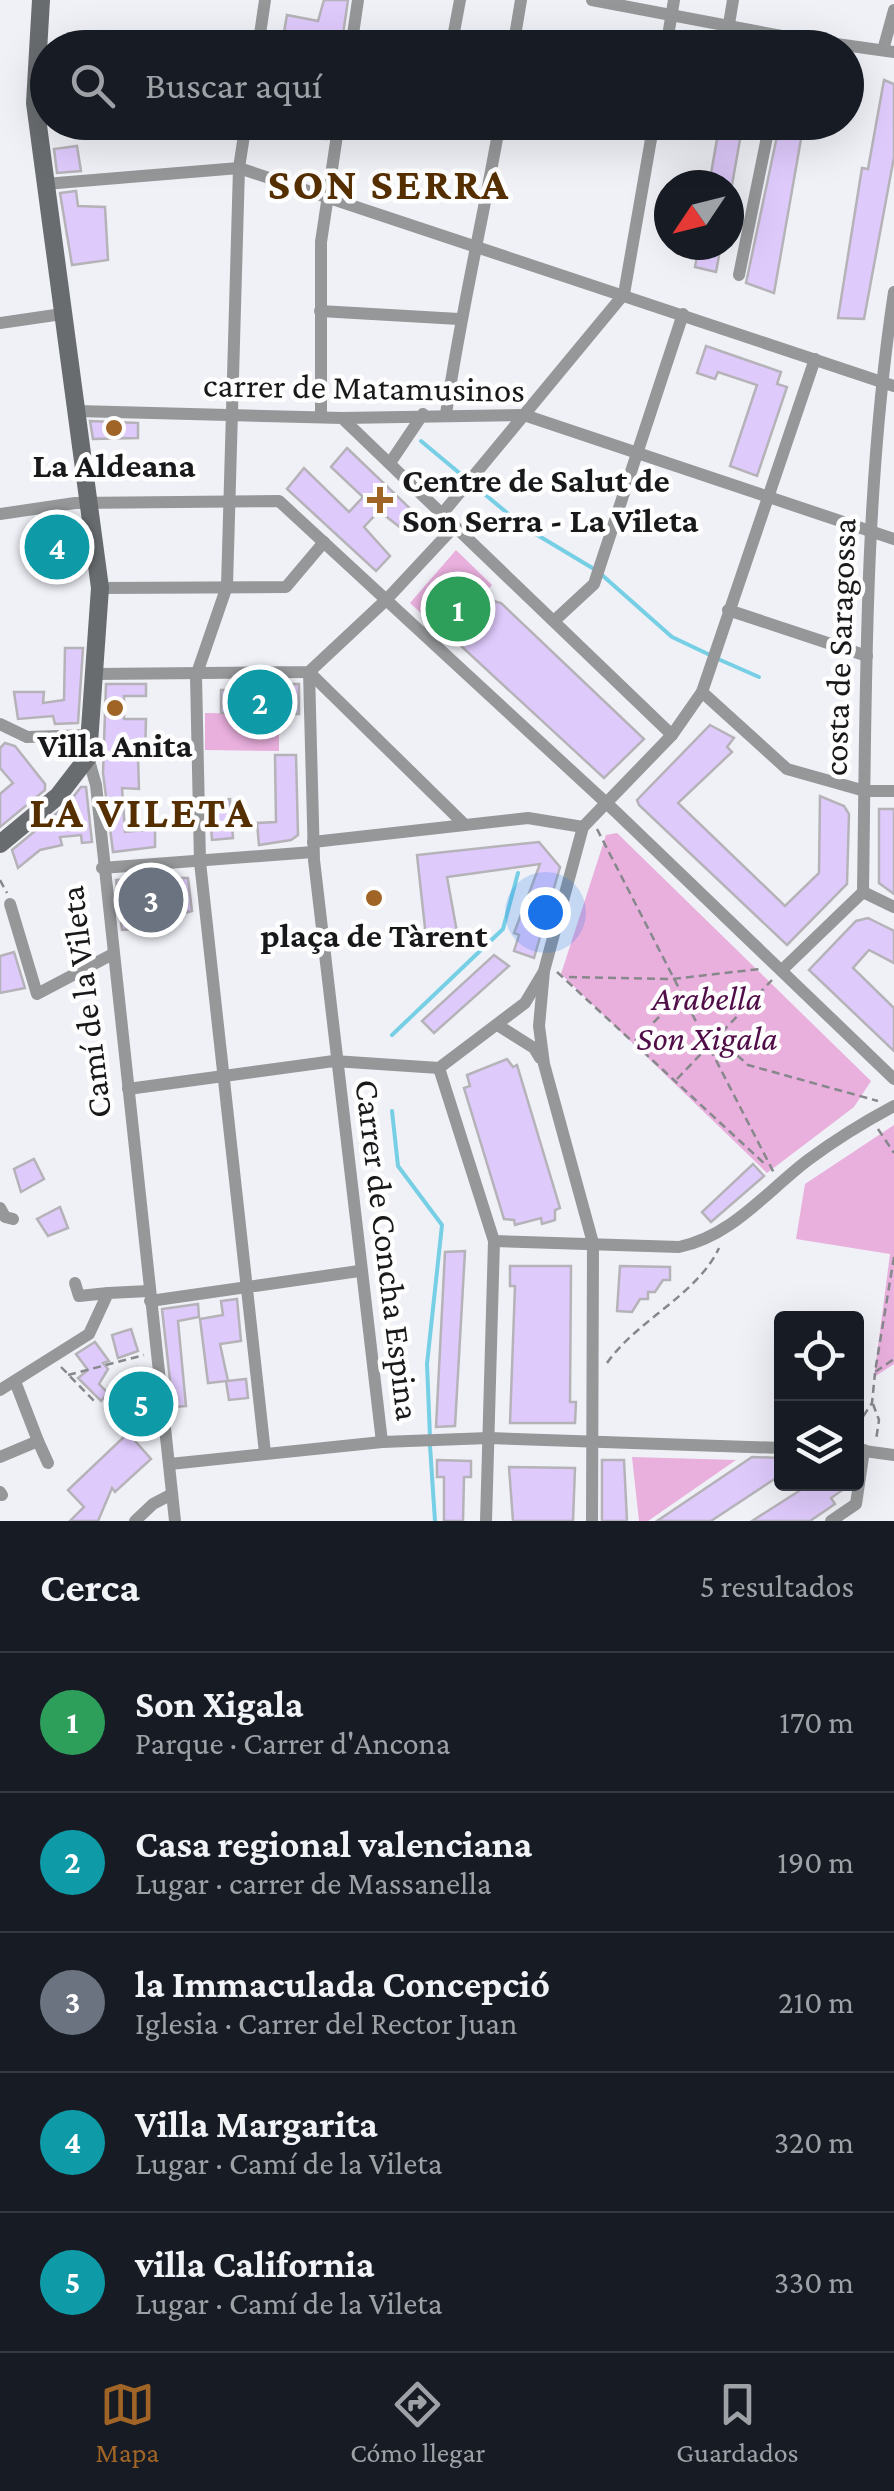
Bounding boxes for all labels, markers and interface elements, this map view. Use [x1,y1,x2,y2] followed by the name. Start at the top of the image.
[30,30,864,140] search box
[65,58,120,113] icon: search
[145,64,322,106] text: Buscar aquí
[267,159,511,209] district label: SON SERRA
[654,170,744,260] north arrow
[203,365,525,410] street label: carrer de Matamusinos
[103,417,125,439] marker: La Aldeana
[32,446,196,485] place label: La Aldeana
[402,461,699,540] place label: Centre de Salut de Son Serra - La Vileta
[367,487,393,513] marker: Centre de Salut de Son Serra - La Vileta
[24,510,90,584] pin: 4
[816,517,863,777] street label: costa de Saragossa
[426,572,490,646] pin: 1
[228,664,292,740] pin: 2
[104,697,126,719] marker: Villa Anita
[36,726,193,765] place label: Villa Anita
[29,787,255,837] district label: LA VILETA
[118,862,184,938] pin: 3
[52,884,119,1120] street label: Camí de la Vileta
[363,887,385,909] marker: plaça de Tàrent
[520,887,571,938] your location
[261,916,488,955] place label: plaça de Tàrent
[636,979,778,1058] park label: Arabella Son Xigala
[347,1077,428,1423] street label: Carrer de Concha Espina
[774,1311,864,1491] map controls
[774,1311,864,1401] button: locate
[108,1366,174,1442] pin: 5
[774,1401,864,1491] button: layers
[40,1563,140,1610] text: Cerca
[700,1568,854,1604] text: 5 resultados
[135,1683,304,1725] text: Son Xigala
[67,1704,78,1740] text: 1
[779,1704,854,1740] text: 170 m
[135,1725,451,1761] text: Parque · Carrer d'Ancona
[135,1823,532,1865] text: Casa regional valenciana
[64,1844,81,1880] text: 2
[777,1844,854,1880] text: 190 m
[135,1865,492,1901] text: Lugar · carrer de Massanella
[135,1963,550,2005] text: la Immaculada Concepció
[65,1984,80,2020] text: 3
[778,1984,854,2020] text: 210 m
[135,2005,517,2041] text: Iglesia · Carrer del Rector Juan
[135,2103,378,2145] text: Villa Margarita
[64,2124,81,2160] text: 4
[774,2124,854,2160] text: 320 m
[135,2145,443,2181] text: Lugar · Camí de la Vileta
[135,2243,375,2285] text: villa California
[65,2264,80,2300] text: 5
[774,2264,854,2300] text: 330 m
[135,2285,443,2321] text: Lugar · Camí de la Vileta
[95,2377,159,2468] tab: Mapa
[350,2377,485,2468] tab: Cómo llegar
[676,2377,799,2468] tab: Guardados

